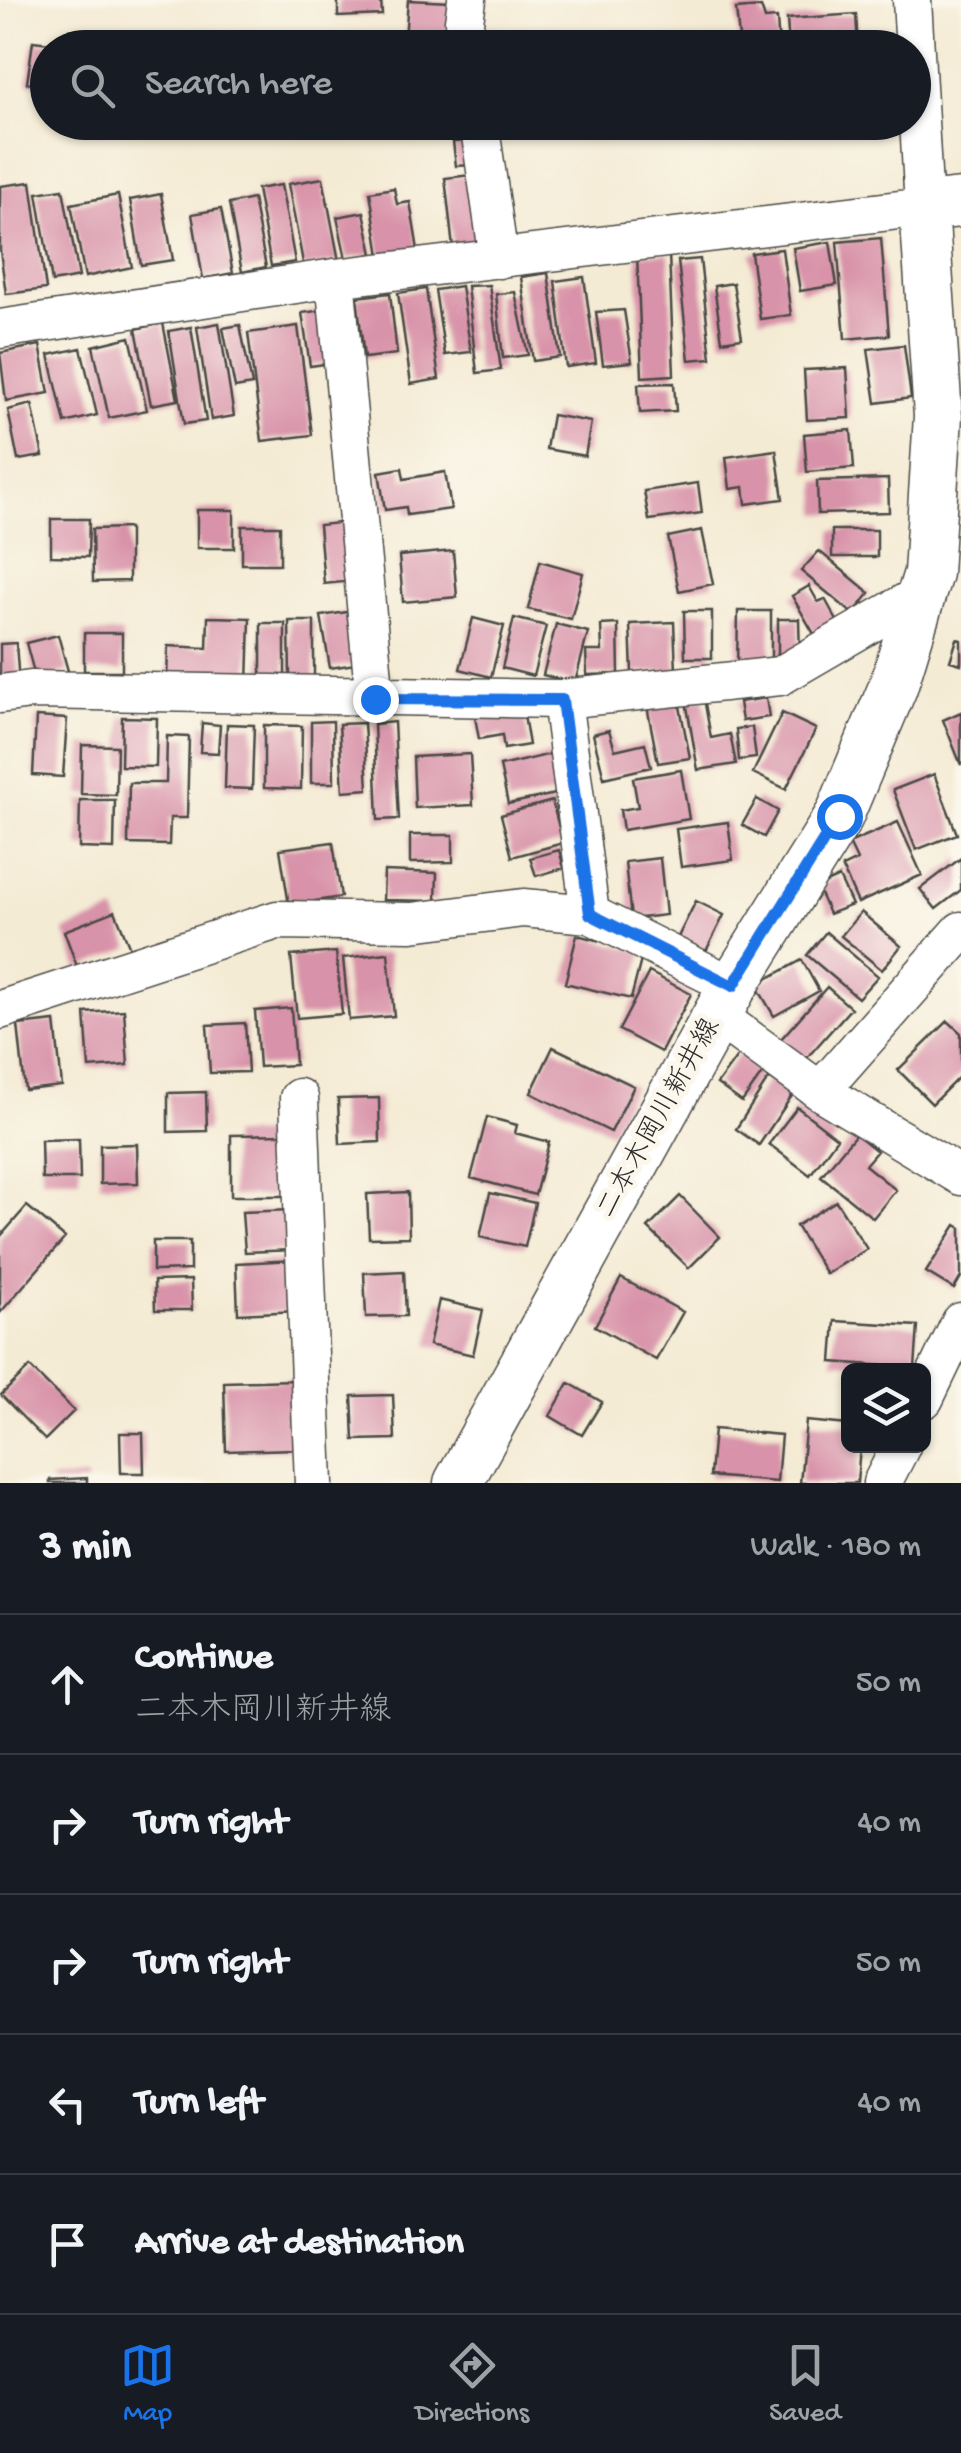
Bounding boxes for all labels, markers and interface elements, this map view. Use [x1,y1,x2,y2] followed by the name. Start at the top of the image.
[30,30,931,140] search box
[65,58,120,113] icon: search
[145,63,332,107] text: Search here
[353,677,399,723] route end
[817,794,863,840] route start
[590,1013,729,1225] street label: 二本木岡川新井線
[841,1363,931,1453] map controls
[841,1363,931,1453] button: layers
[40,1524,131,1573] text: 3 min
[751,1529,921,1567] text: Walk · 180 m
[135,1637,273,1681] text: Continue
[40,1657,95,1712] icon: ahead
[856,1665,921,1703] text: 50 m
[135,1693,391,1731] text: 二本木岡川新井線
[40,1797,95,1852] icon: right
[135,1802,287,1846] text: Turn right
[857,1805,921,1843] text: 40 m
[40,1937,95,1992] icon: right
[135,1942,287,1986] text: Turn right
[856,1945,921,1983] text: 50 m
[40,2077,95,2132] icon: left
[135,2082,263,2126] text: Turn left
[857,2085,921,2123] text: 40 m
[40,2217,95,2272] icon: arrive
[135,2222,464,2266] text: Arrive at destination
[120,2338,175,2431] tab: Map
[415,2338,529,2431] tab: Directions
[769,2338,841,2431] tab: Saved

